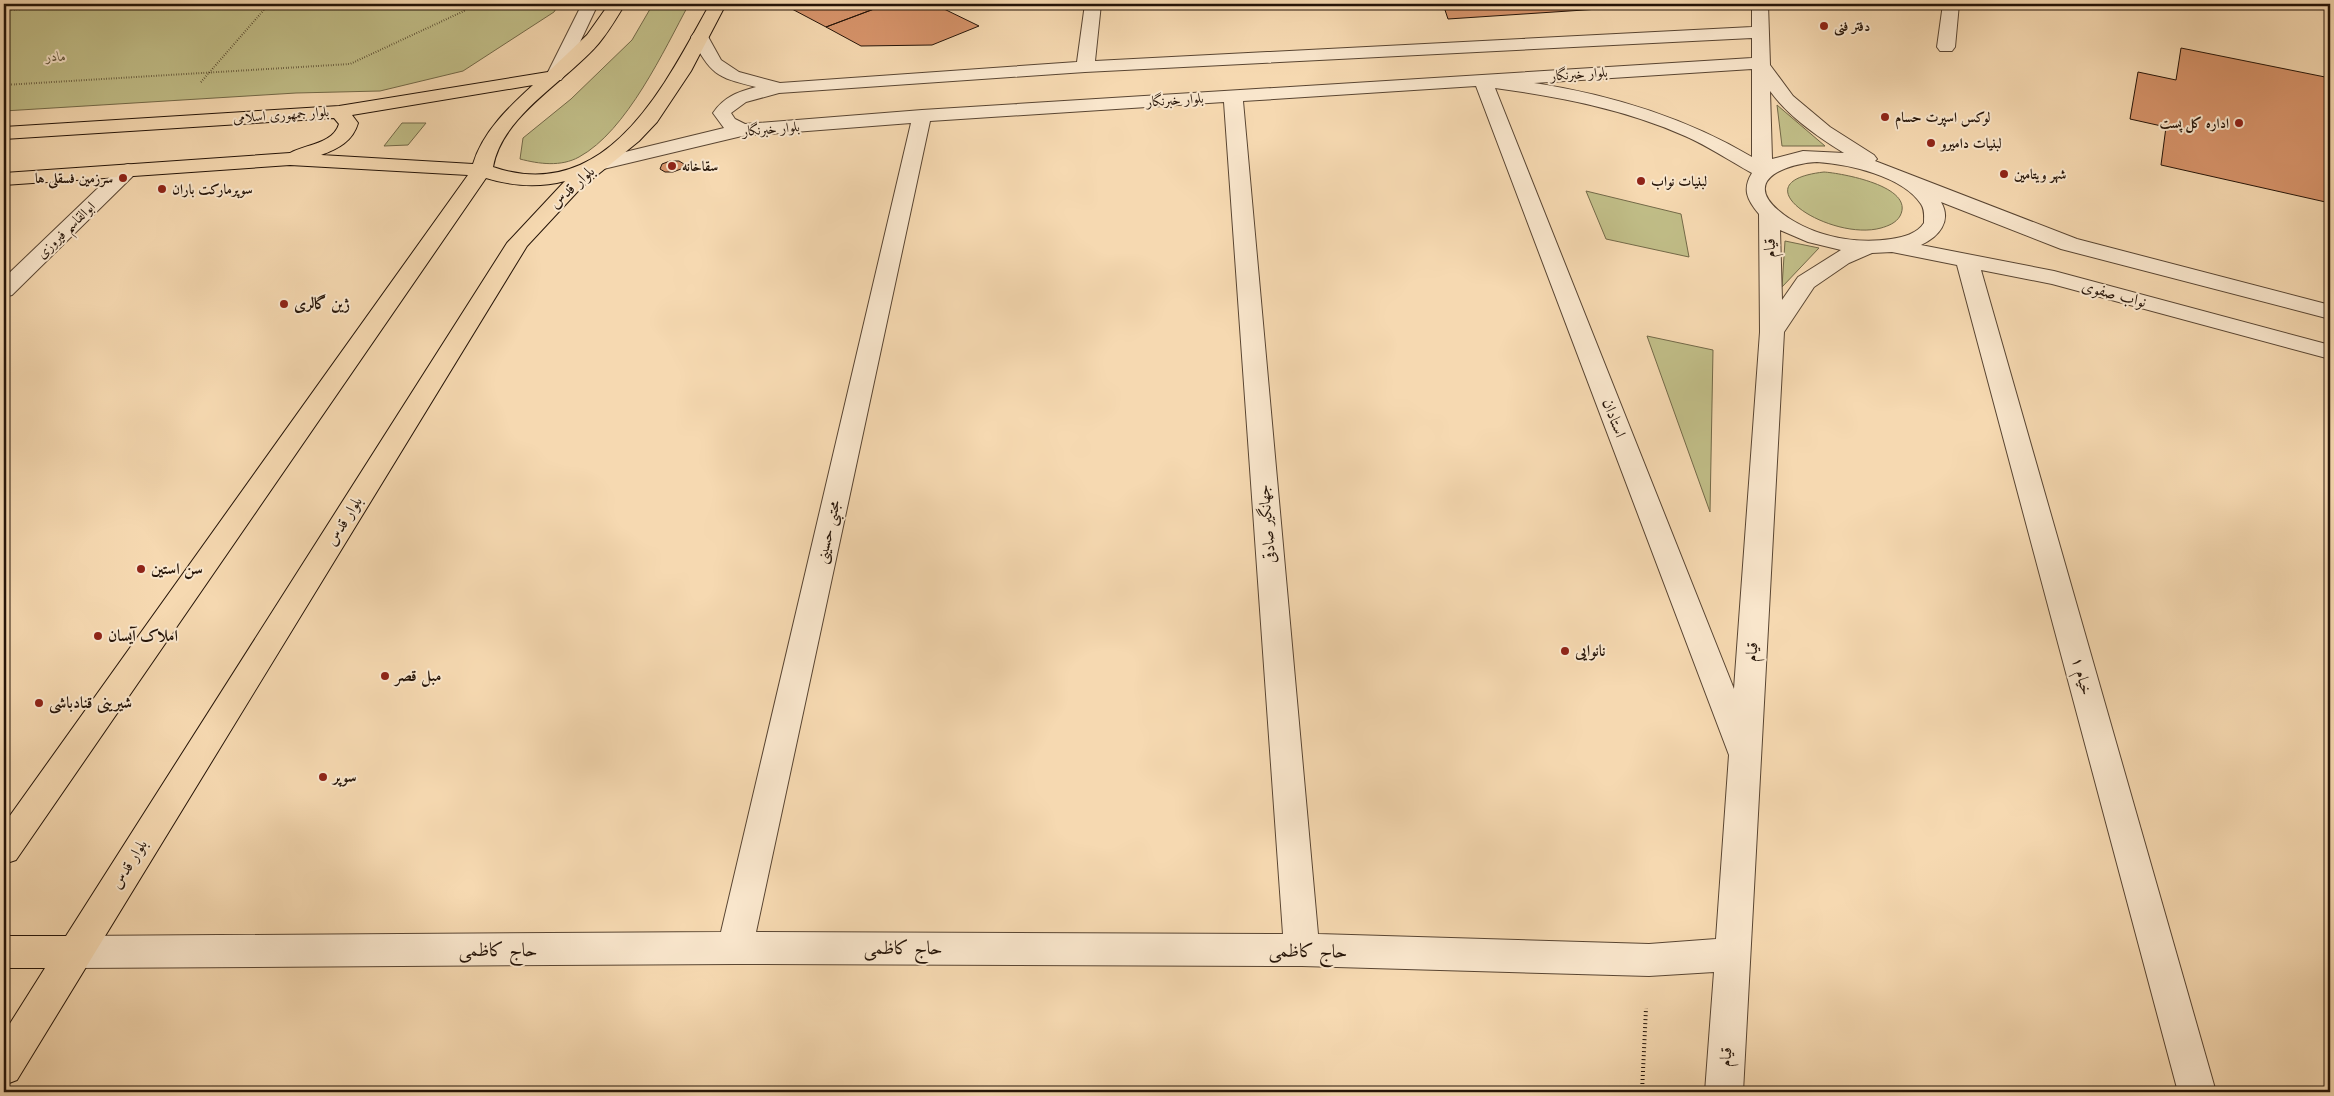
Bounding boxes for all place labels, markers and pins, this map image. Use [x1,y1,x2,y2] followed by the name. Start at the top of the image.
[1834,17,1870,36] place label: دفتر فنی
[1818,20,1830,32] marker: دفتر فنی
[1895,108,1990,130] place label: لوکس اسپرت حسام
[1879,111,1891,123] marker: لوکس اسپرت حسام
[2159,114,2229,133] place label: اداره کل پست
[2233,117,2245,129] marker: اداره کل پست
[1939,134,2002,153] place label: لبنیات دامیرو
[1925,137,1937,149] marker: لبنیات دامیرو
[682,157,718,176] place label: سقاخانه
[666,160,678,172] marker: سقاخانه
[2014,165,2067,184] place label: شهر ویتامین
[1998,168,2010,180] marker: شهر ویتامین
[35,169,113,189] place label: سرزمین فسقلی ها
[117,172,129,184] marker: سرزمین فسقلی ها
[1651,172,1707,191] place label: لبنیات نواب
[1635,175,1647,187] marker: لبنیات نواب
[172,180,253,199] place label: سوپرمارکت باران
[156,183,168,195] marker: سوپرمارکت باران
[294,293,351,315] place label: ژین گالری
[278,298,290,310] marker: ژین گالری
[151,558,203,580] place label: سن استین
[135,563,147,575] marker: سن استین
[108,625,178,647] place label: املاک آیسان
[92,630,104,642] marker: املاک آیسان
[1574,640,1605,662] place label: نانوایی
[1559,645,1571,657] marker: نانوایی
[393,665,441,687] place label: مبل قصر
[379,670,391,682] marker: مبل قصر
[49,692,132,714] place label: شیرینی قنادباشی
[33,697,45,709] marker: شیرینی قنادباشی
[331,766,357,788] place label: سوپر
[317,771,329,783] marker: سوپر

